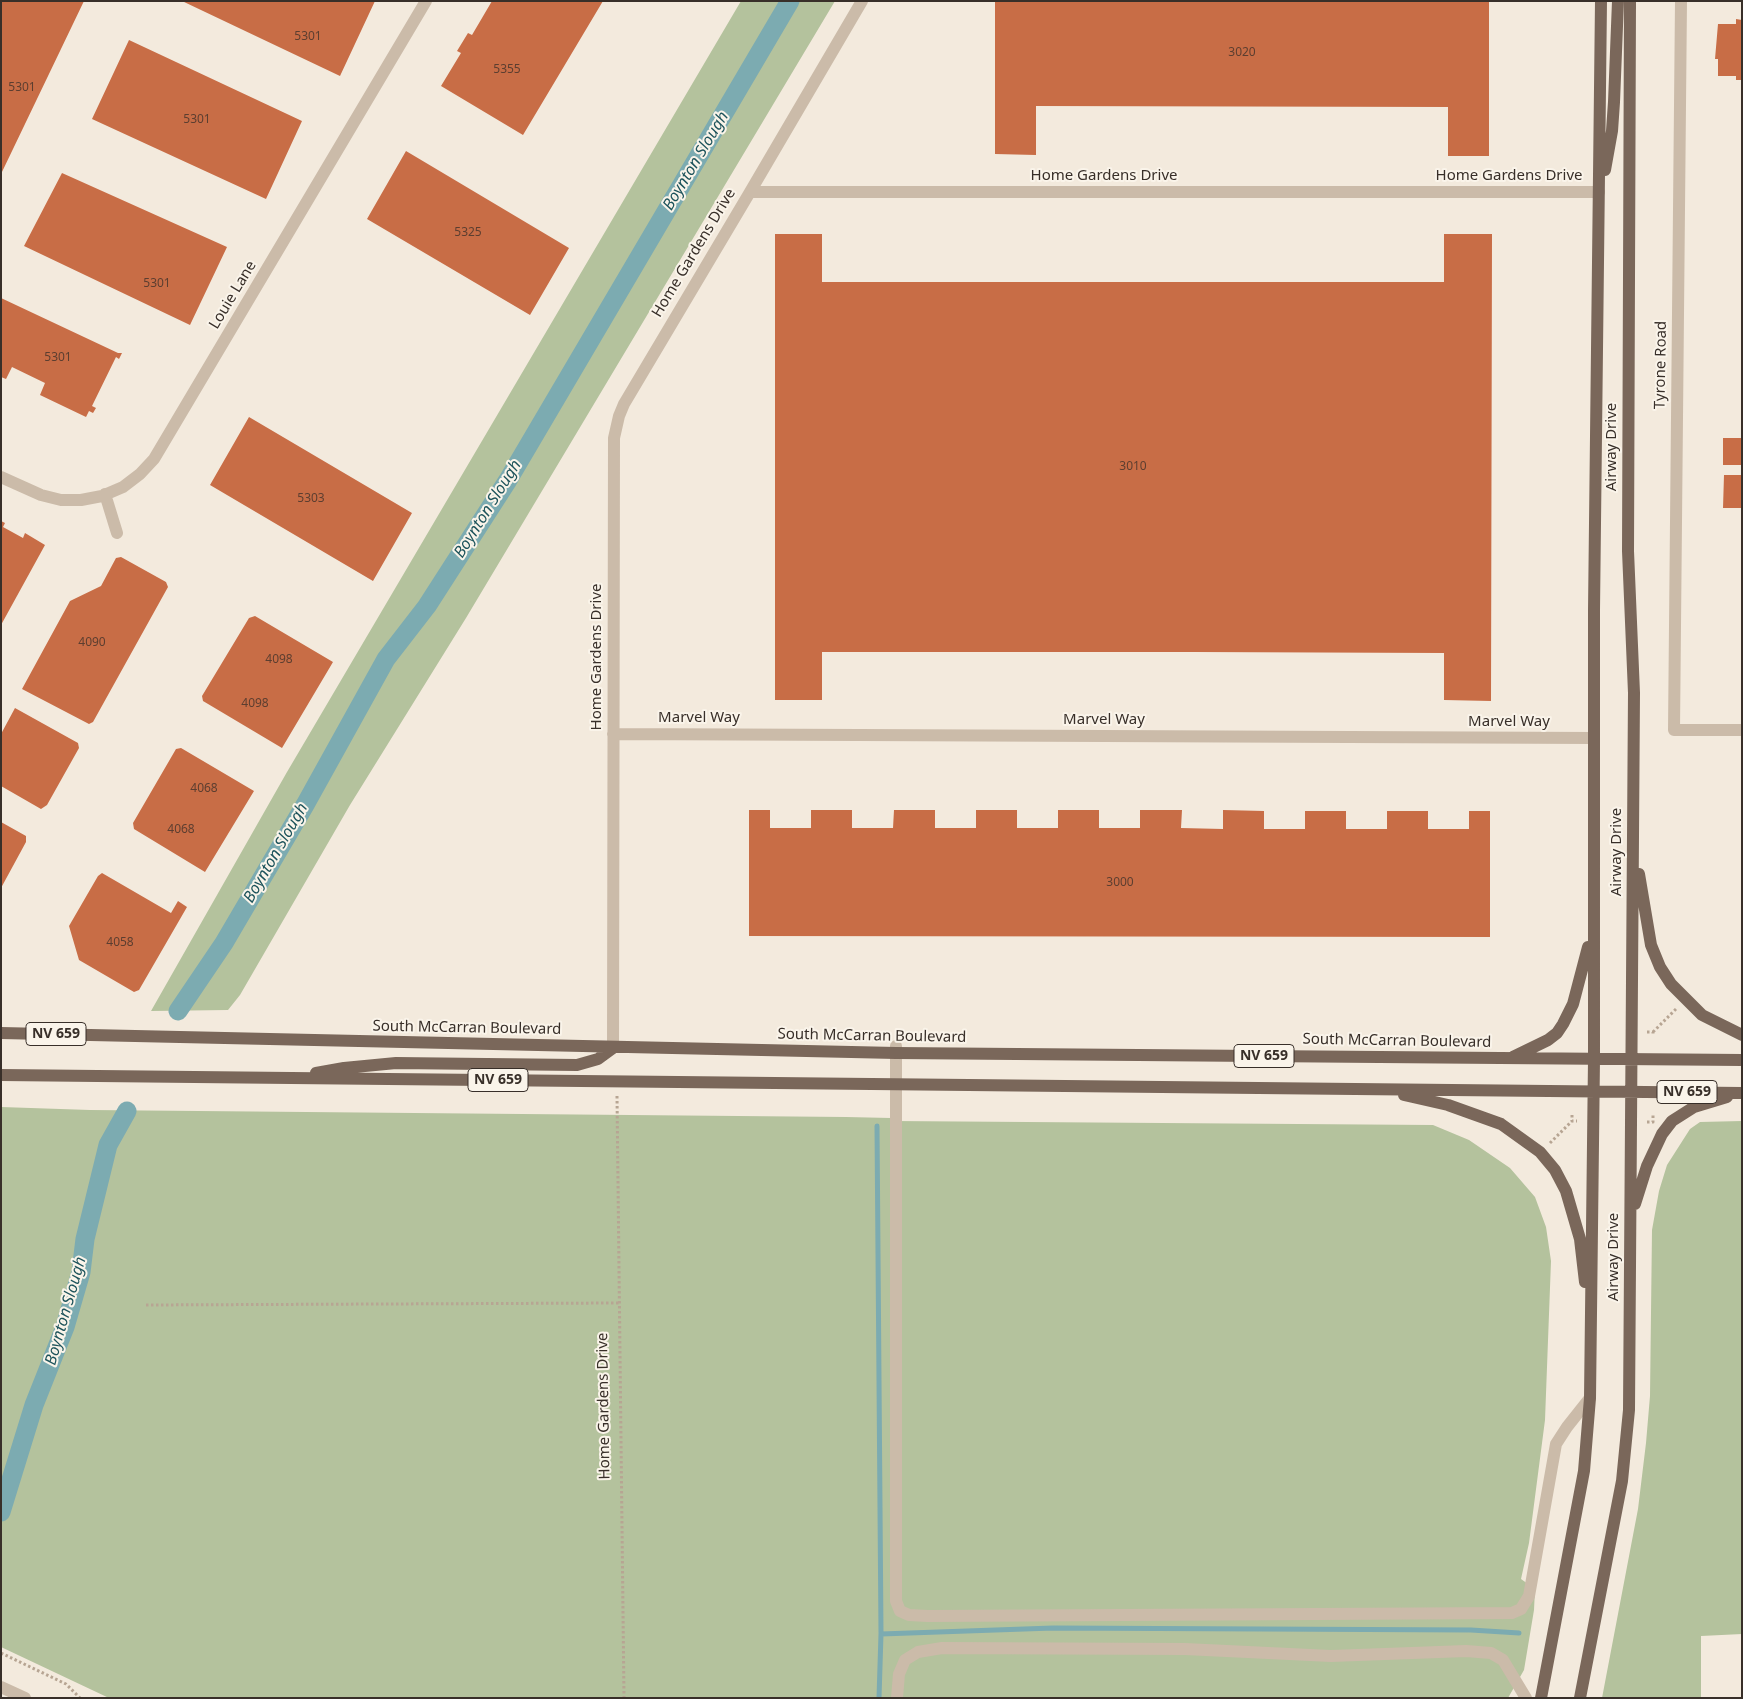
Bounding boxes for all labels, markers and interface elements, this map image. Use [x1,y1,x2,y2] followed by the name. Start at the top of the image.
[294,30,322,44] house number: 5301
[1228,46,1256,60] house number: 3020
[493,63,521,77] house number: 5355
[8,81,36,95] house number: 5301
[659,108,733,214] water label: Boynton Slough
[183,113,211,127] house number: 5301
[1031,167,1177,185] street label: Home Gardens Drive
[1436,167,1582,185] street label: Home Gardens Drive
[648,185,740,321] street label: Home Gardens Drive
[454,226,482,240] house number: 5325
[206,258,260,332] street label: Louie Lane
[143,277,171,291] house number: 5301
[1651,321,1671,409] street label: Tyrone Road
[44,351,72,365] house number: 5301
[1603,403,1621,491] street label: Airway Drive
[450,457,526,561] water label: Boynton Slough
[1119,460,1147,474] house number: 3010
[297,492,325,506] house number: 5303
[588,584,606,730] street label: Home Gardens Drive
[78,636,106,650] house number: 4090
[265,653,293,667] house number: 4098
[241,697,269,711] house number: 4098
[658,709,740,727] street label: Marvel Way
[1063,711,1145,729] street label: Marvel Way
[1468,713,1550,731] street label: Marvel Way
[190,782,218,796] house number: 4068
[240,800,312,906] water label: Boynton Slough
[1608,808,1626,896] street label: Airway Drive
[167,823,195,837] house number: 4068
[1106,876,1134,890] house number: 3000
[106,936,134,950] house number: 4058
[372,1017,562,1039] street label: South McCarran Boulevard
[26,1022,86,1046] road number: NV 659
[777,1025,967,1047] street label: South McCarran Boulevard
[1302,1030,1492,1052] street label: South McCarran Boulevard
[1234,1044,1294,1068] road number: NV 659
[468,1068,528,1092] road number: NV 659
[1657,1080,1717,1104] road number: NV 659
[1605,1213,1623,1301] street label: Airway Drive
[41,1255,91,1367] water label: Boynton Slough
[594,1332,614,1480] street label: Home Gardens Drive

